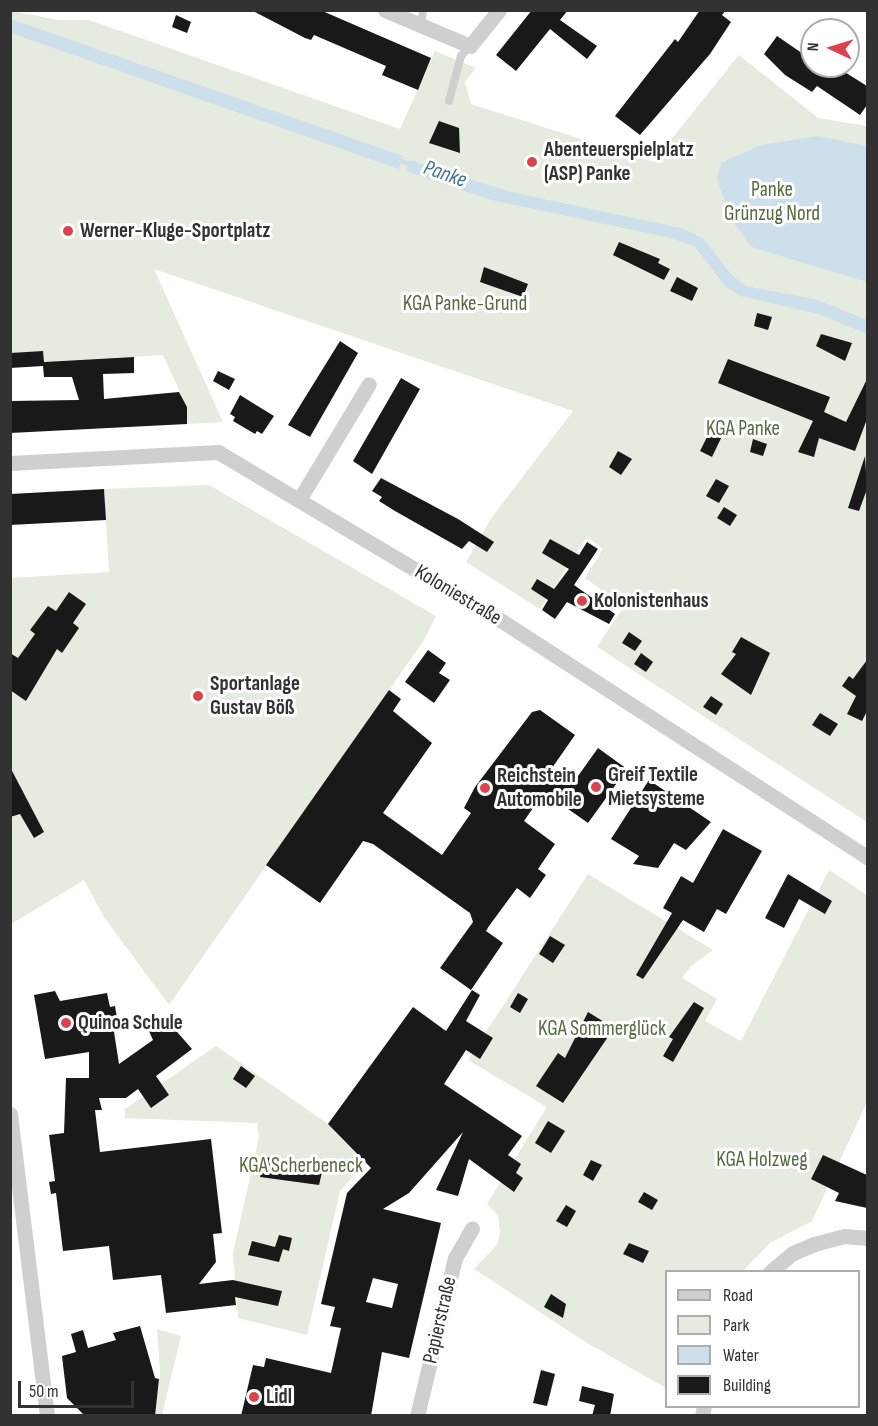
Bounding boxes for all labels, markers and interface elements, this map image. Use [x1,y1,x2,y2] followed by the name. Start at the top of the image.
[800,18,860,78] north arrow
[804,42,823,52] text: N
[544,137,694,187] place label: Abenteuerspielplatz (ASP) Panke
[420,154,470,194] water label: Panke
[525,155,539,169] marker: Abenteuerspielplatz (ASP) Panke
[724,177,820,227] park label: Panke Grünzug Nord
[80,218,270,244] place label: Werner-Kluge-Sportplatz
[61,224,75,238] marker: Werner-Kluge-Sportplatz
[403,291,527,317] park label: KGA Panke-Grund
[706,416,780,442] park label: KGA Panke
[410,559,506,631] street label: Koloniestraße
[594,588,708,614] place label: Kolonistenhaus
[575,594,589,608] marker: Kolonistenhaus
[210,671,300,721] place label: Sportanlage Gustav Böß
[191,689,205,703] marker: Sportanlage Gustav Böß
[608,762,705,812] place label: Greif Textile Mietsysteme
[497,763,582,813] place label: Reichstein Automobile
[589,780,603,794] marker: Greif Textile Mietsysteme
[478,781,492,795] marker: Reichstein Automobile
[78,1010,183,1036] place label: Quinoa Schule
[59,1016,73,1030] marker: Quinoa Schule
[538,1016,666,1042] park label: KGA Sommerglück
[716,1147,808,1173] park label: KGA Holzweg
[239,1153,363,1179] park label: KGA Scherbeneck
[665,1270,860,1408] legend
[418,1274,462,1366] street label: Papierstraße
[723,1285,753,1306] text: Road
[723,1315,749,1336] text: Park
[723,1345,759,1366] text: Water
[21,1369,136,1407] scale bar
[723,1375,771,1396] text: Building
[29,1381,59,1402] text: 50 m
[266,1384,292,1410] place label: Lidl
[247,1390,261,1404] marker: Lidl

